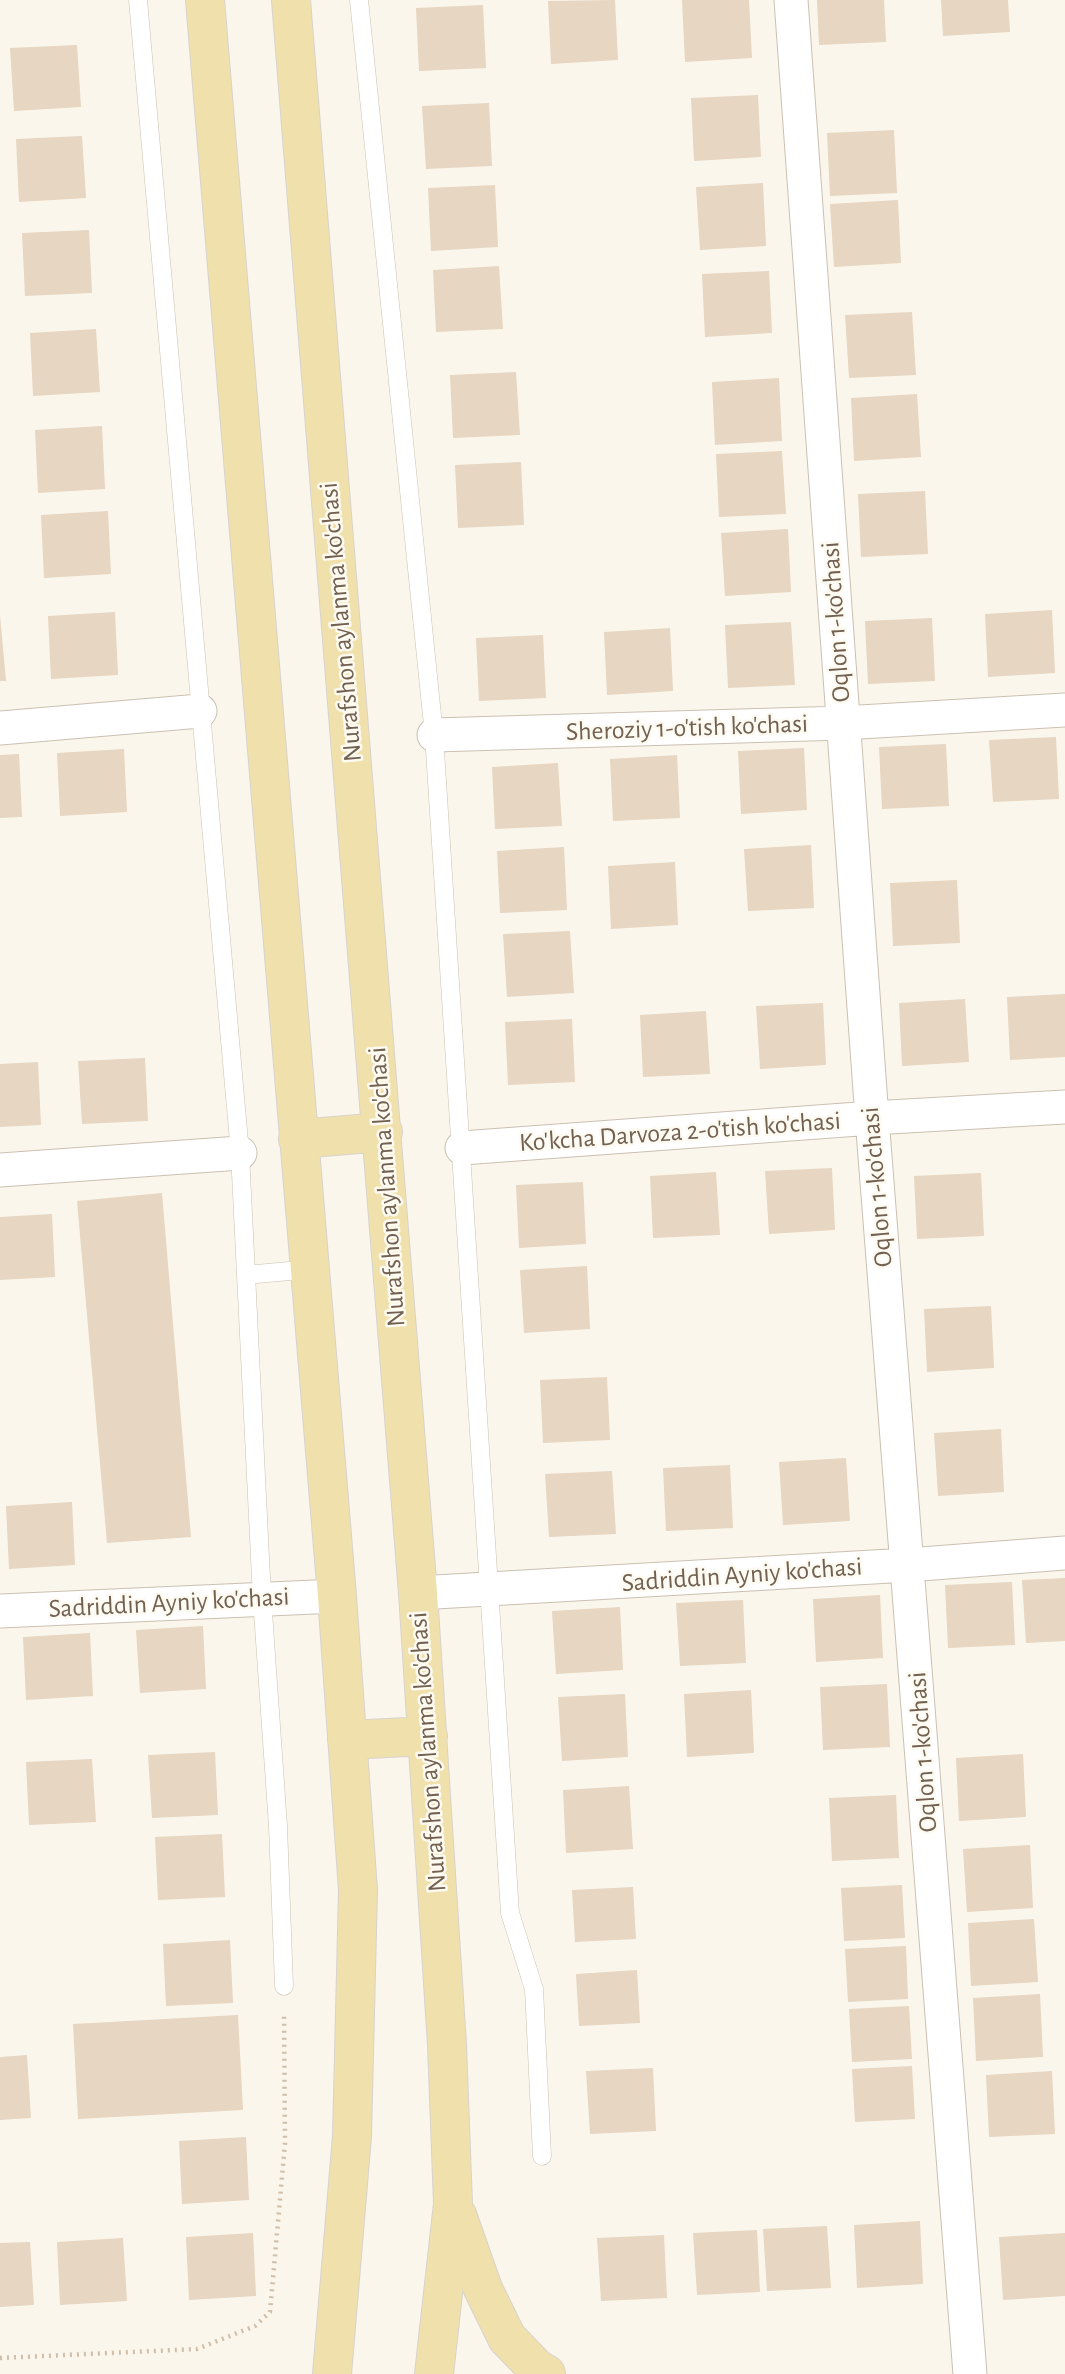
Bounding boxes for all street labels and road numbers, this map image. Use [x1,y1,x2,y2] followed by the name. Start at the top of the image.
[313,481,369,763] street label: Nurafshon aylanma ko'chasi
[815,541,857,703] street label: Oqlon 1-ko'chasi
[565,708,809,748] street label: Sheroziy 1-o'tish ko'chasi
[362,1046,412,1328] street label: Nurafshon aylanma ko'chasi
[518,1105,842,1159] street label: Ko'kcha Darvoza 2-o'tish ko'chasi
[854,1105,900,1269] street label: Oqlon 1-ko'chasi
[621,1551,863,1599] street label: Sadriddin Ayniy ko'chasi
[48,1581,290,1625] street label: Sadriddin Ayniy ko'chasi
[403,1611,453,1893] street label: Nurafshon aylanma ko'chasi
[902,1671,944,1833] street label: Oqlon 1-ko'chasi

